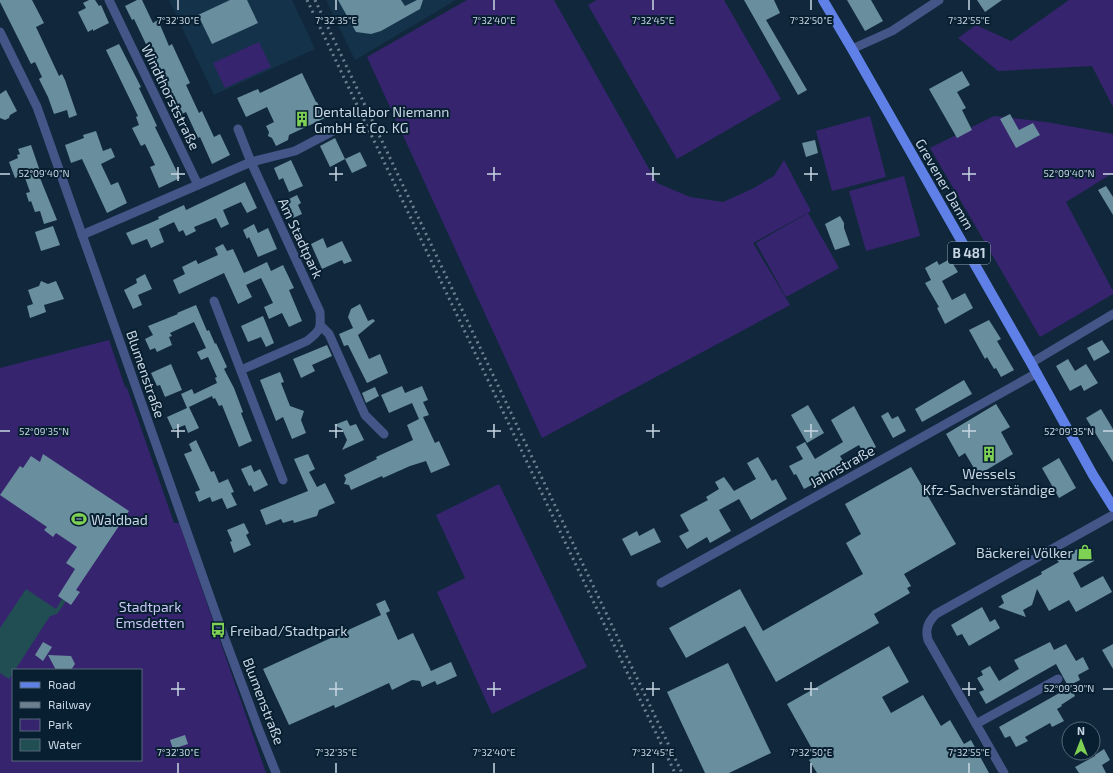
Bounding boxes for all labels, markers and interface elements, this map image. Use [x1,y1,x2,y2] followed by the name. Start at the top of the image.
[157,14,200,26] text: 7°32'30"E
[315,14,357,26] text: 7°32'35"E
[472,14,516,26] text: 7°32'40"E
[632,14,675,26] text: 7°32'45"E
[790,14,833,26] text: 7°32'50"E
[948,14,990,26] text: 7°32'55"E
[138,42,204,152] street label: Windthorststraße
[314,103,449,136] place label: Dentallabor Niemann GmbH & Co. KG
[293,110,311,128] building icon: Dentallabor Niemann GmbH & Co. KG
[912,136,978,232] street label: Grevener Damm
[18,167,70,179] text: 52°09'40"N
[1043,167,1095,179] text: 52°09'40"N
[275,195,327,281] street label: Am Stadtpark
[948,242,990,264] road number: B 481
[123,328,169,420] street label: Blumenstraße
[19,425,69,437] text: 52°09'35"N
[1044,425,1094,437] text: 52°09'35"N
[807,441,877,491] street label: Jahnstraße
[980,445,998,463] building icon: Wessels Kfz-Sachverständige
[923,465,1055,498] place label: Wessels Kfz-Sachverständige
[70,510,88,528] sports icon: Waldbad
[91,511,148,528] place label: Waldbad
[1076,543,1094,561] shop icon: Bäckerei Völker
[976,544,1073,561] place label: Bäckerei Völker
[115,598,185,631] park label: Stadtpark Emsdetten
[209,621,227,639] bus stop icon: Freibad/Stadtpark
[230,622,347,639] place label: Freibad/Stadtpark
[240,655,288,747] street label: Blumenstraße
[12,669,142,761] legend
[48,677,76,691] text: Road
[1044,682,1094,694] text: 52°09'30"N
[48,697,92,711] text: Railway
[48,717,73,731] text: Park
[1061,721,1101,761] north arrow
[1077,724,1085,737] text: N
[48,737,82,751] text: Water
[157,746,200,758] text: 7°32'30"E
[315,746,357,758] text: 7°32'35"E
[472,746,516,758] text: 7°32'40"E
[632,746,675,758] text: 7°32'45"E
[790,746,833,758] text: 7°32'50"E
[948,746,990,758] text: 7°32'55"E

